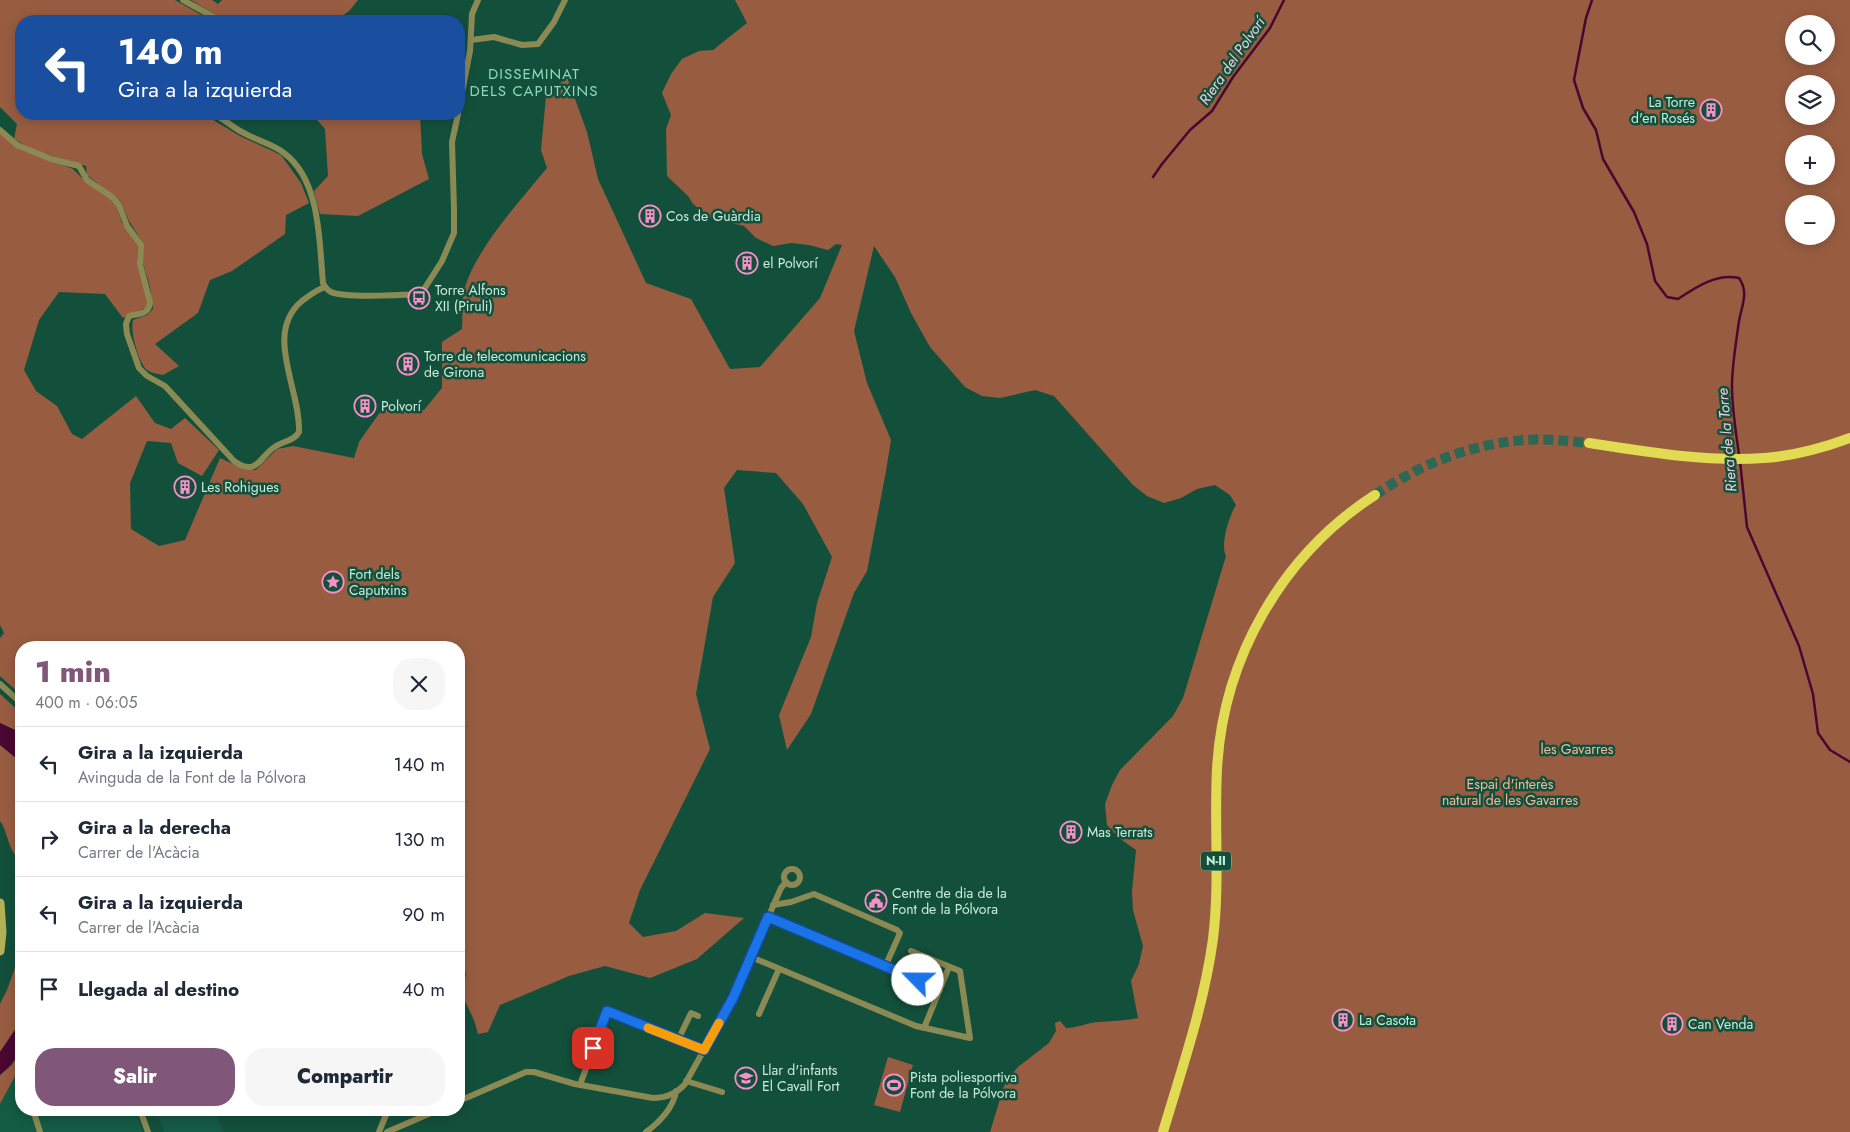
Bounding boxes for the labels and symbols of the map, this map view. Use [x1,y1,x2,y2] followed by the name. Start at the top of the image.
[1194,11,1272,109] water label: Riera del Polvorí
[470,63,598,102] district label: DISSEMINAT DELS CAPUTXINS
[1631,92,1695,128] place label: La Torre d'en Rosés
[1699,98,1723,122] building icon: La Torre d'en Rosés
[638,204,662,228] building icon: Cos de Guàrdia
[666,206,761,226] place label: Cos de Guàrdia
[735,251,759,275] building icon: el Polvorí
[763,253,819,273] place label: el Polvorí
[435,280,506,316] place label: Torre Alfons XII (Piruli)
[407,286,431,310] bus stop icon: Torre Alfons XII (Piruli)
[424,346,586,382] place label: Torre de telecomunicacions de Girona
[396,352,420,376] building icon: Torre de telecomunicacions de Girona
[1711,387,1742,493] water label: Riera de la Torre
[353,394,377,418] building icon: Polvorí
[381,396,423,416] place label: Polvorí
[173,475,197,499] building icon: Les Rohigues
[201,477,279,497] place label: Les Rohigues
[349,564,407,600] place label: Fort dels Caputxins
[321,570,345,594] place icon: Fort dels Caputxins
[1541,739,1614,759] park label: les Gavarres
[1442,774,1578,810] park label: Espai d'interès natural de les Gavarres
[1059,820,1083,844] building icon: Mas Terrats
[1087,822,1153,842] place label: Mas Terrats
[1201,851,1231,870] road number: N-II
[892,883,1007,919] place label: Centre de dia de la Font de la Pólvora
[864,889,888,913] public building icon: Centre de dia de la Font de la Pólvora
[891,953,943,1005] position arrow
[1331,1008,1355,1032] building icon: La Casota
[1359,1010,1416,1030] place label: La Casota
[1660,1012,1684,1036] building icon: Can Venda
[1688,1014,1753,1034] place label: Can Venda
[572,1027,614,1069] pin
[762,1060,840,1096] place label: Llar d'infants El Cavall Fort
[734,1066,758,1090] school or university icon: Llar d'infants El Cavall Fort
[910,1067,1017,1103] place label: Pista poliesportiva Font de la Pólvora
[882,1073,906,1097] sports icon: Pista poliesportiva Font de la Pólvora

